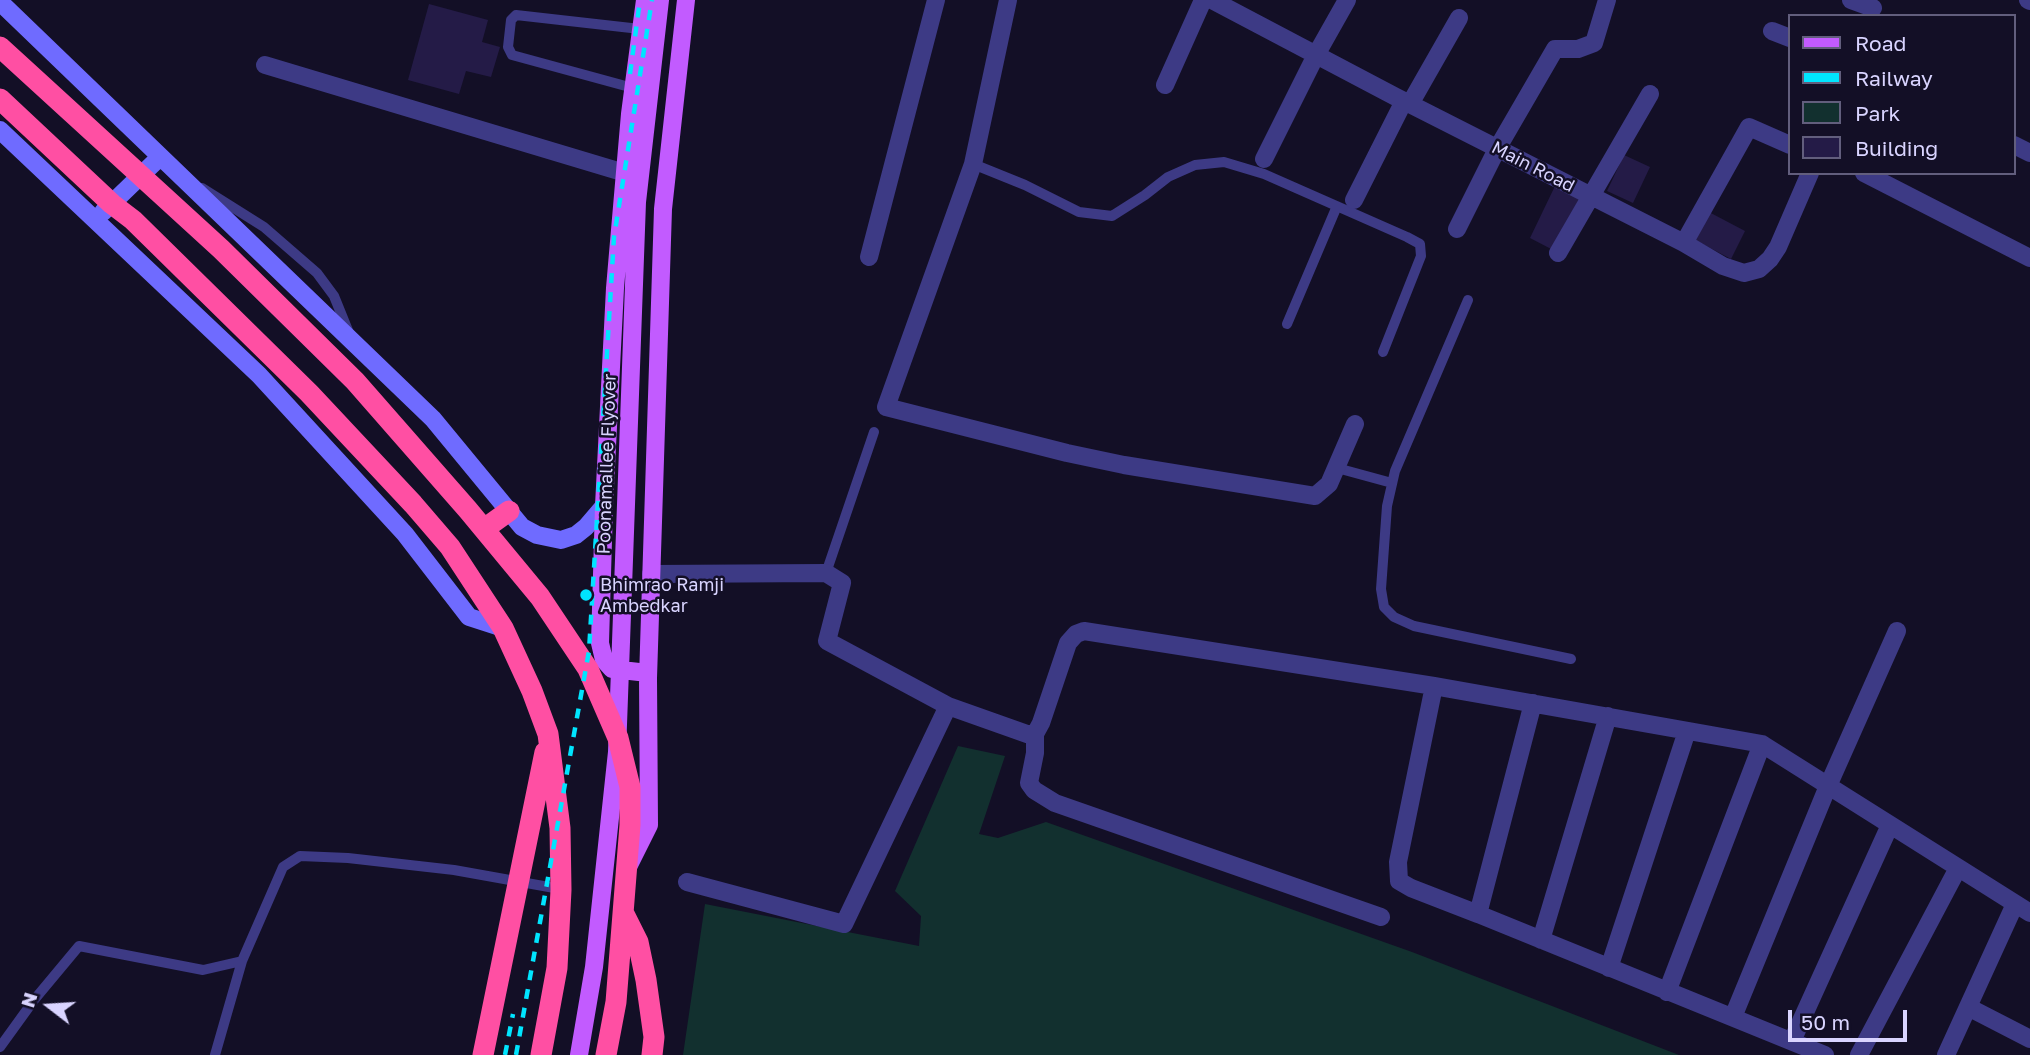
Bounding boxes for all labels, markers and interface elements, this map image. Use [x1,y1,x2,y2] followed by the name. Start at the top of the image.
[1788,14,2016,175] legend
[1855,30,1906,56] text: Road
[1855,65,1933,91] text: Railway
[1855,100,1900,126] text: Park
[1855,135,1938,161] text: Building
[1488,137,1578,197] street label: Main Road
[593,373,621,555] street label: Poonamallee Flyover
[600,574,724,616] place label: Bhimrao Ramji Ambedkar
[578,587,594,603] marker: Bhimrao Ramji Ambedkar
[14,971,84,1041] north arrow
[15,989,42,1010] text: N
[1792,996,1911,1040] scale bar
[1801,1009,1850,1035] text: 50 m

